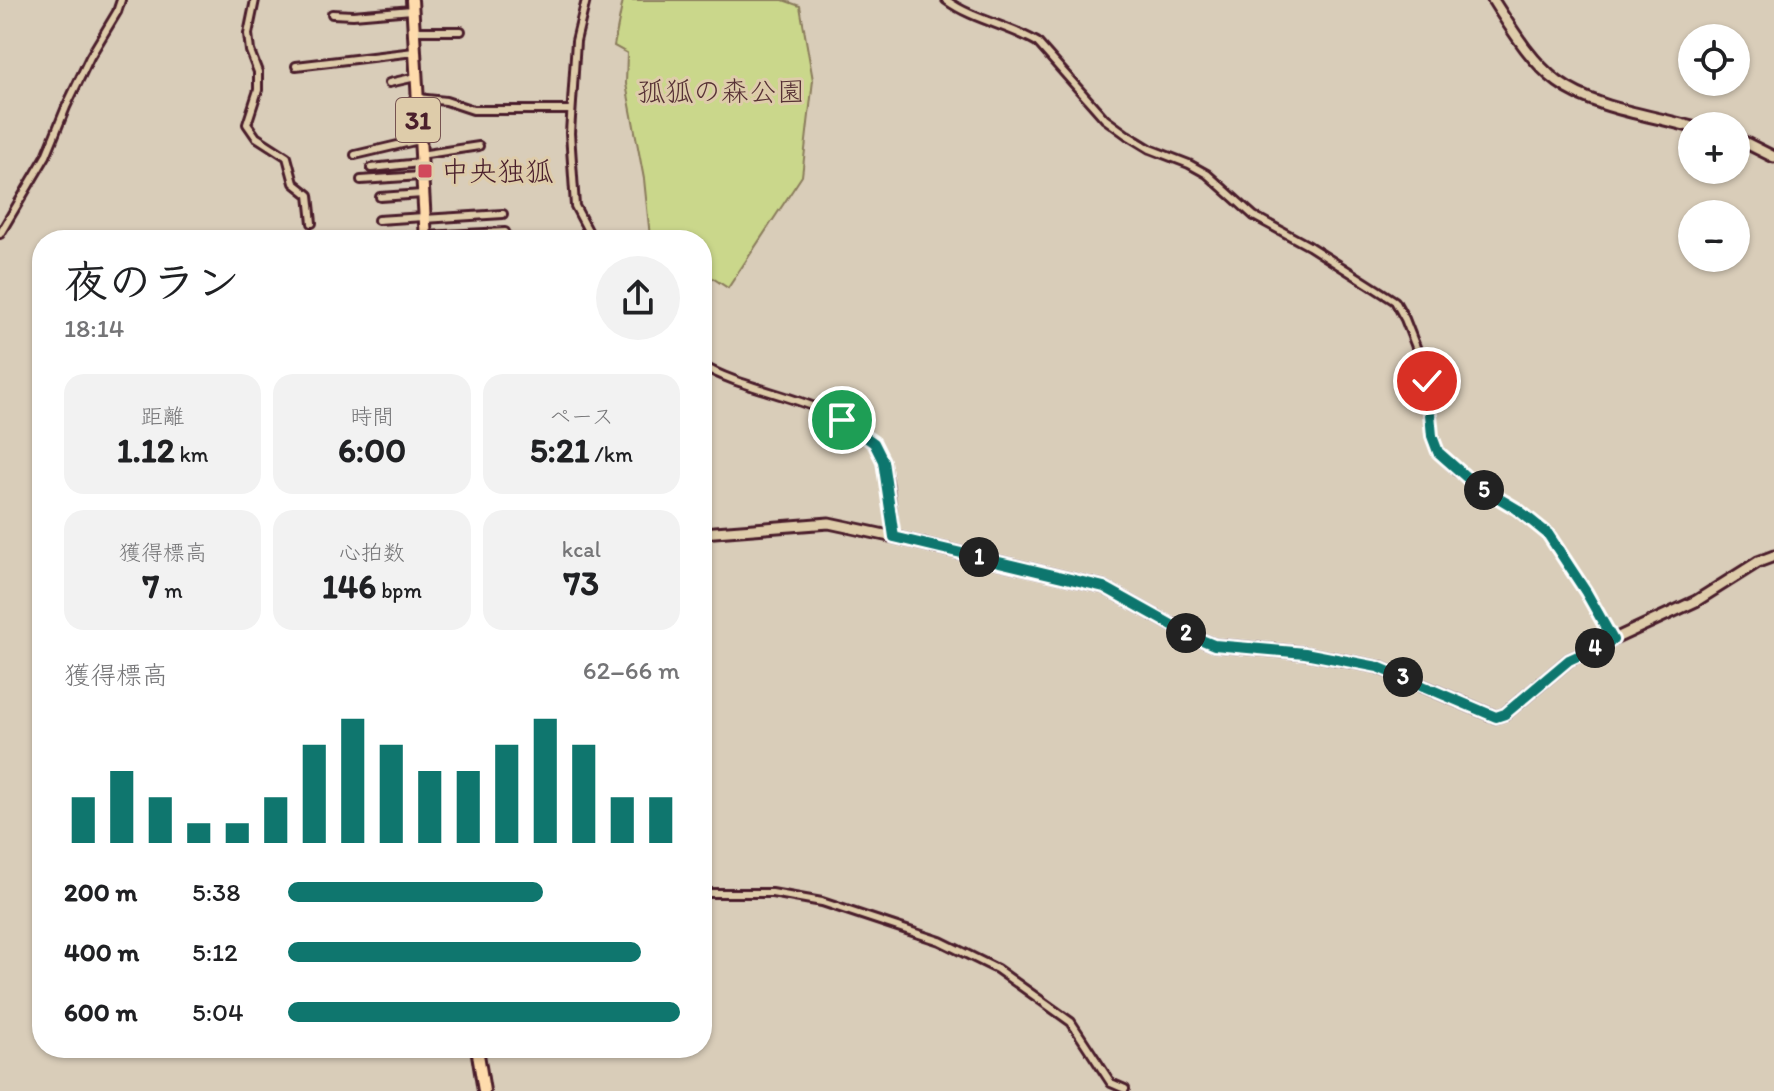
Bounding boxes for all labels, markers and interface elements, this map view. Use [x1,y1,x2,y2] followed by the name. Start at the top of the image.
[1678,24,1750,272] map controls
[1678,24,1750,96] button: locate
[637,74,805,108] park label: 孤狐の森公園
[396,98,440,142] road number: 31
[1678,112,1750,184] button: +
[441,154,553,188] place label: 中央独狐
[416,162,434,180] marker: 中央独狐
[1678,200,1750,272] button: −
[64,255,240,308] text: 夜のラン
[596,256,680,340] button: share
[64,312,124,344] text: 18:14
[1393,347,1461,415] pin
[1405,359,1449,403] icon: check
[808,386,876,454] pin
[820,398,864,442] icon: arrive
[141,403,185,430] text: 距離
[350,403,394,430] text: 時間
[549,403,614,430] text: ペース
[117,430,175,471] text: 1.12
[338,430,406,471] text: 6:00
[530,430,590,471] text: 5:21
[175,441,209,468] text: km
[590,441,633,468] text: /km
[1464,470,1504,510] pin: 5
[1478,476,1490,503] text: 5
[562,536,601,563] text: kcal
[959,537,999,577] pin: 1
[119,539,207,566] text: 獲得標高
[339,539,405,566] text: 心拍数
[974,543,984,570] text: 1
[564,563,599,604] text: 73
[143,566,159,607] text: 7
[322,566,376,607] text: 146
[159,577,183,604] text: m
[376,577,422,604] text: bpm
[1166,613,1206,653] pin: 2
[1180,619,1192,646] text: 2
[1575,628,1615,668] pin: 4
[1588,634,1602,661] text: 4
[583,654,680,686] text: 62–66 m
[1383,657,1423,697] pin: 3
[64,659,168,691] text: 獲得標高
[1397,663,1409,690] text: 3
[64,876,137,908] text: 200 m
[192,876,240,908] text: 5:38
[64,936,139,968] text: 400 m
[192,936,238,968] text: 5:12
[64,996,138,1028] text: 600 m
[192,996,244,1028] text: 5:04

